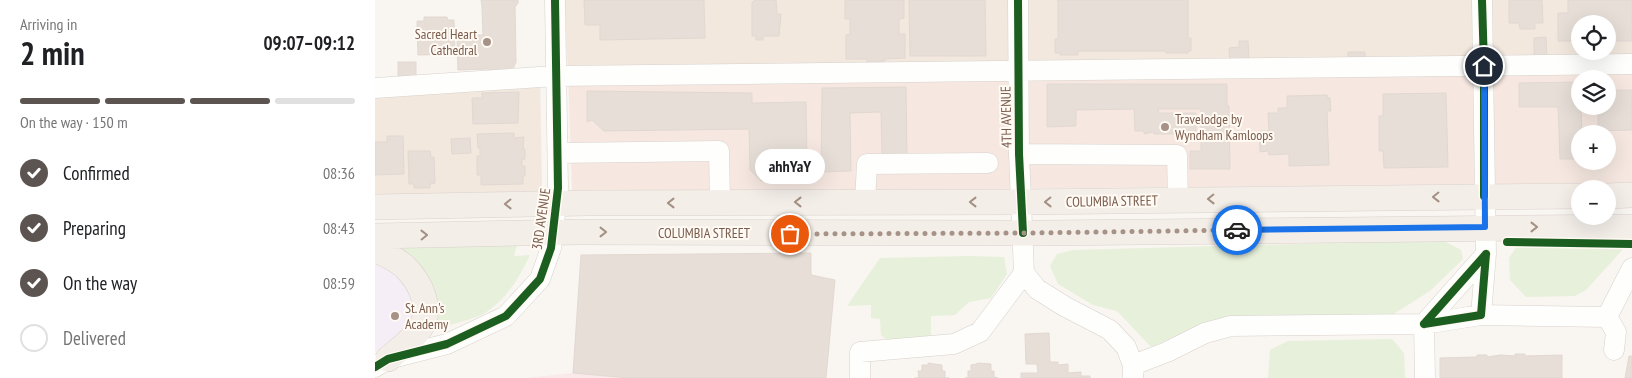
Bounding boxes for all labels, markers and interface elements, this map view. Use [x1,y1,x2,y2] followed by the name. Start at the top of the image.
[20,14,77,34] text: Arriving in
[1571,15,1616,225] map controls
[1571,15,1616,60] button: locate
[415,25,478,59] place label: Sacred Heart Cathedral
[263,31,355,55] text: 09:07–09:12
[20,32,85,74] text: 2 min
[481,36,493,48] marker: Sacred Heart Cathedral
[1463,45,1505,87] pin
[1470,52,1498,80] icon: home
[1571,70,1616,115] button: layers
[996,86,1016,148] street label: 4TH AVENUE
[1175,110,1273,144] place label: Travelodge by Wyndham Kamloops
[20,112,128,132] text: On the way · 150 m
[1159,121,1171,133] marker: Travelodge by Wyndham Kamloops
[1571,125,1616,170] button: +
[755,149,825,184] callout: ahhYaY
[769,156,811,176] text: ahhYaY
[20,159,48,187] icon: check
[63,161,130,185] text: Confirmed
[323,163,355,183] text: 08:36
[1571,180,1616,225] button: −
[528,187,554,251] street label: 3RD AVENUE
[1066,191,1159,211] street label: COLUMBIA STREET
[1431,191,1439,202] one-way arrow
[1207,194,1214,204] one-way arrow
[793,197,801,207] one-way arrow
[968,197,976,207] one-way arrow
[1044,197,1052,207] one-way arrow
[667,198,674,208] one-way arrow
[504,199,512,209] one-way arrow
[1212,205,1262,255] courier
[769,213,811,255] pin
[20,214,48,242] icon: check
[63,216,126,240] text: Preparing
[1223,216,1251,244] icon: car
[323,218,355,238] text: 08:43
[776,220,804,248] icon: bag
[1530,222,1538,232] one-way arrow
[658,224,751,242] street label: COLUMBIA STREET
[599,227,607,237] one-way arrow
[420,230,428,240] one-way arrow
[20,269,48,297] icon: check
[63,271,137,295] text: On the way
[323,273,355,293] text: 08:59
[405,299,449,333] place label: St. Ann's Academy
[389,310,401,322] marker: St. Ann's Academy
[63,326,126,350] text: Delivered

